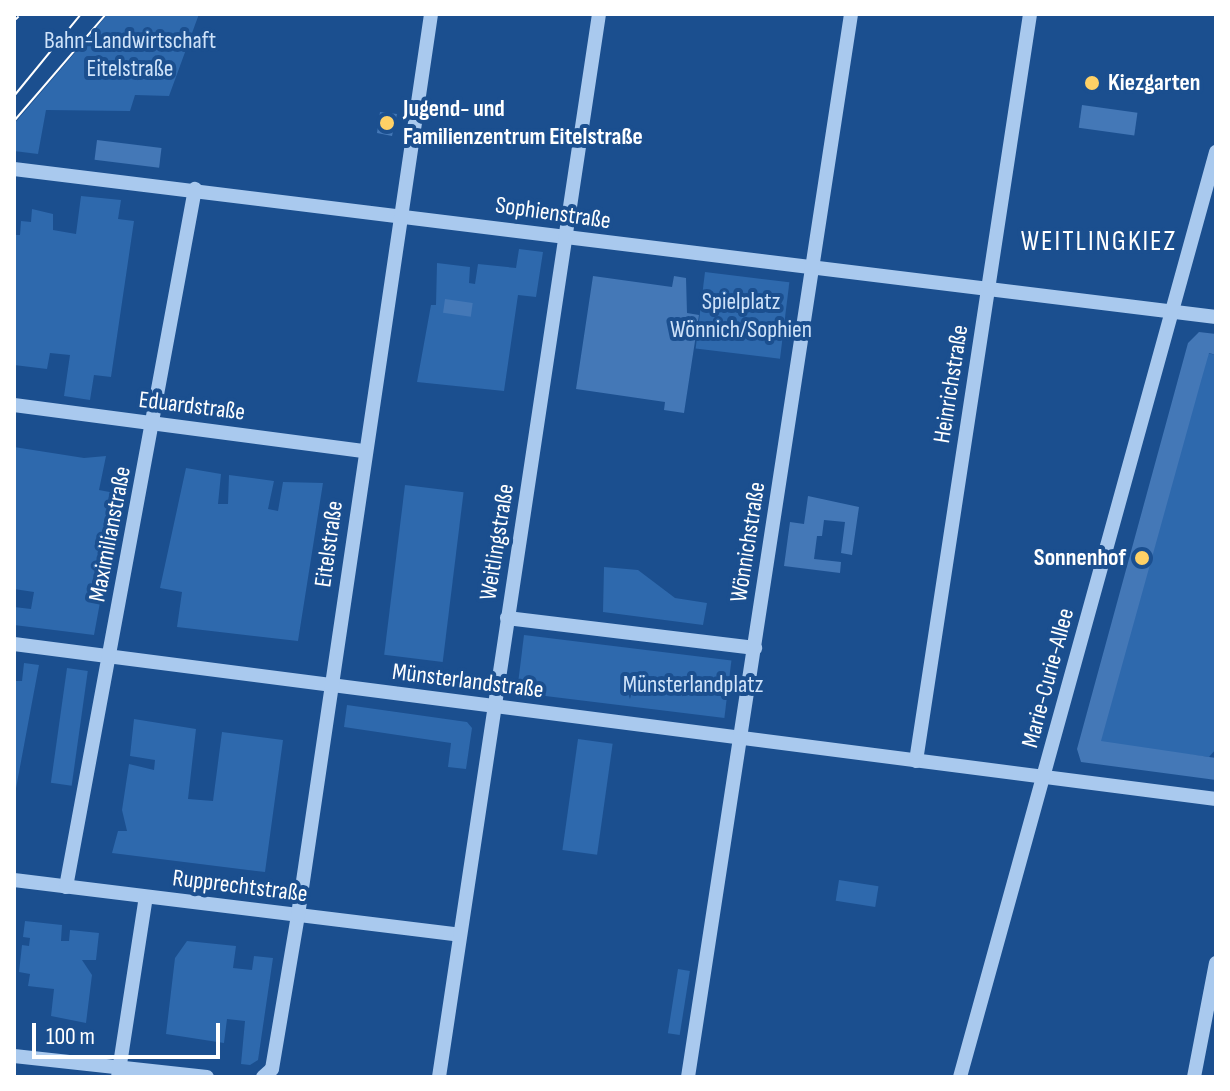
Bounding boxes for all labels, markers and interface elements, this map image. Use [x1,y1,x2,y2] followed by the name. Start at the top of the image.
[44,27,216,83] park label: Bahn-Landwirtschaft Eitelstraße
[1108,69,1200,97] place label: Kiezgarten
[1083,74,1101,92] marker: Kiezgarten
[403,95,643,151] place label: Jugend- und Familienzentrum Eitelstraße
[378,114,396,132] marker: Jugend- und Familienzentrum Eitelstraße
[493,191,613,235] street label: Sophienstraße
[1021,225,1177,259] district label: WEITLINGKIEZ
[670,288,812,344] park label: Spielplatz Wönnich/Sophien
[927,323,975,445] street label: Heinrichstraße
[137,385,247,427] street label: Eduardstraße
[83,464,137,604] street label: Maximilianstraße
[724,480,772,604] street label: Wönnichstraße
[474,482,520,602] street label: Weitlingstraße
[309,499,349,589] street label: Eitelstraße
[1034,544,1126,572] place label: Sonnenhof
[1133,549,1151,567] marker: Sonnenhof
[1016,605,1080,751] street label: Marie-Curie-Allee
[391,657,545,705] street label: Münsterlandstraße
[623,671,763,699] park label: Münsterlandplatz
[171,863,309,909] street label: Rupprechtstraße
[36,1007,224,1057] scale bar
[46,1022,95,1051] text: 100 m

